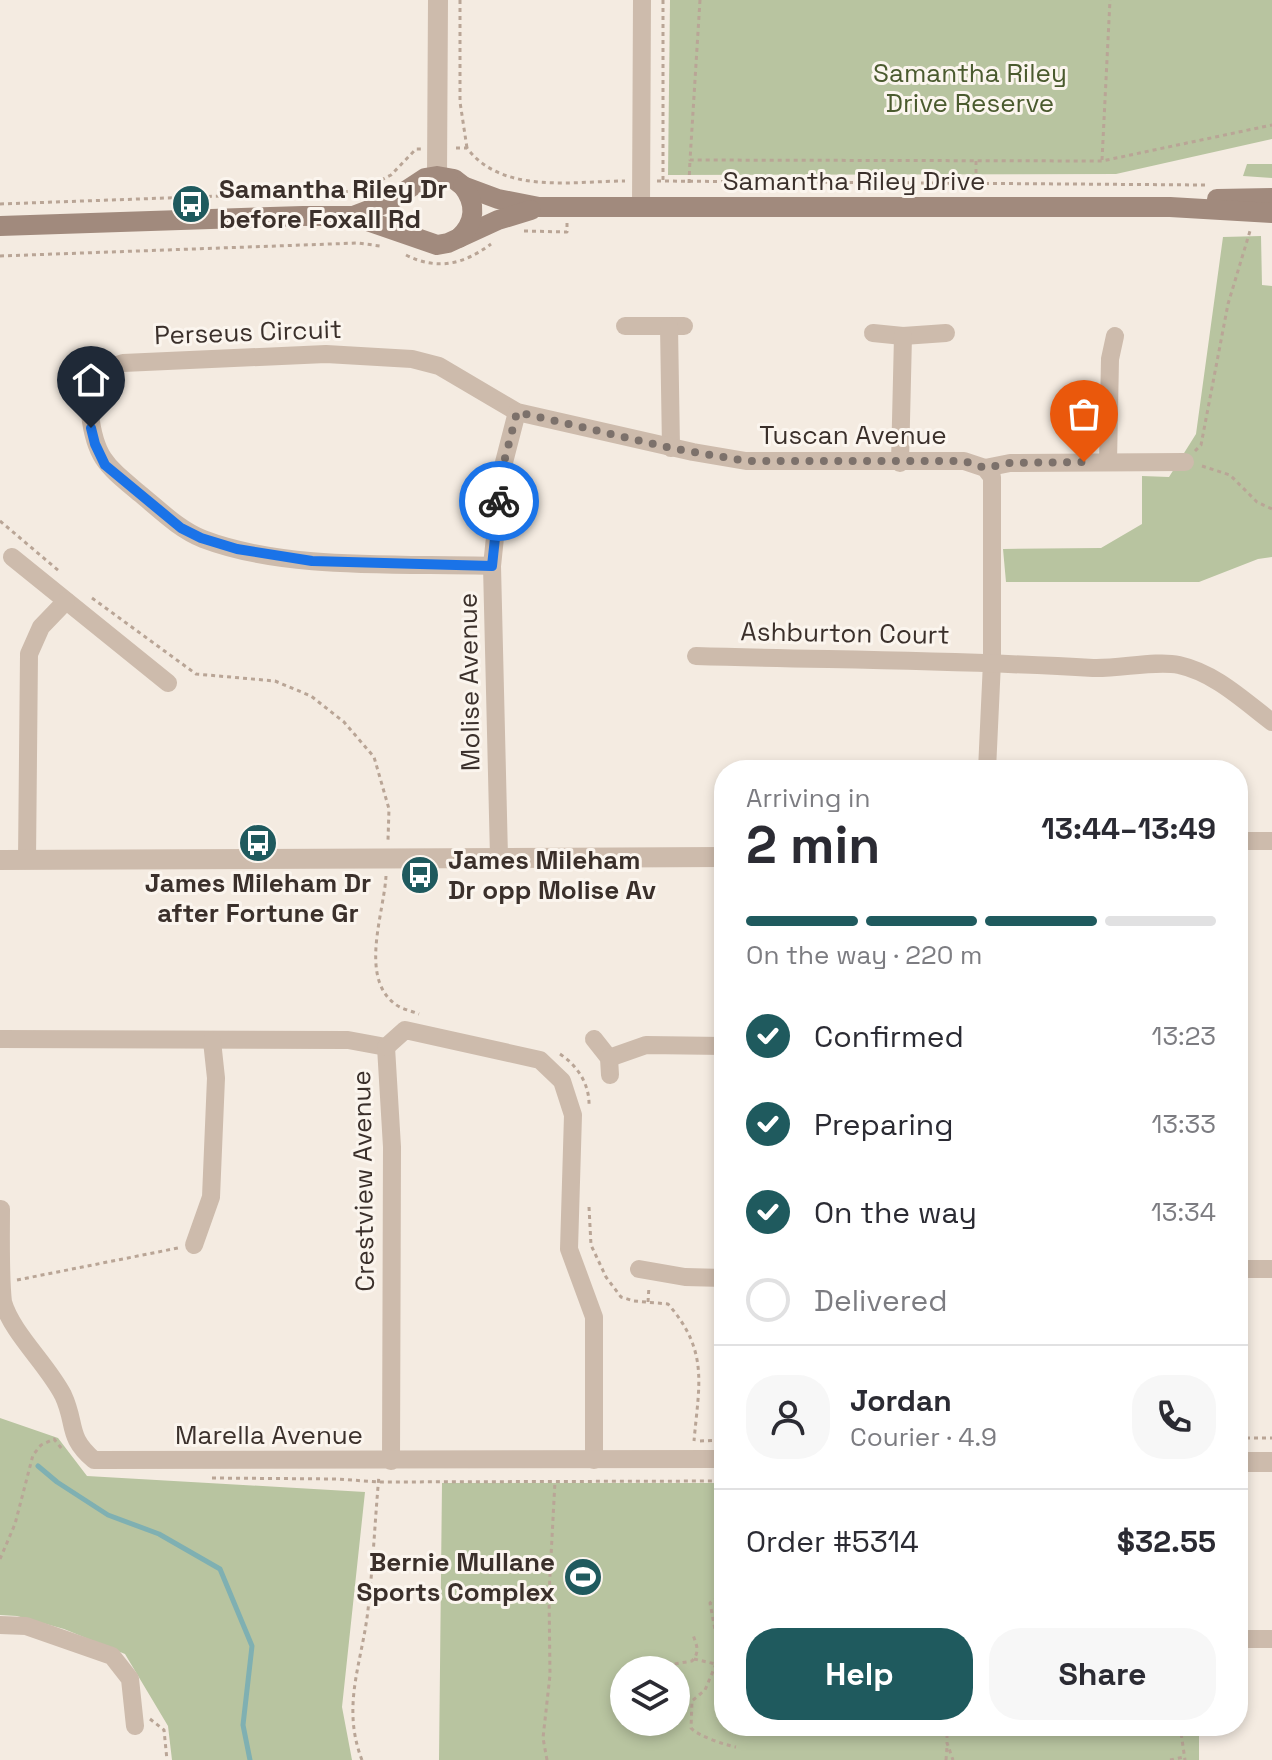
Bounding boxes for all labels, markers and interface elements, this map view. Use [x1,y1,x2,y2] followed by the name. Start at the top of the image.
[873,56,1067,120] park label: Samantha Riley Drive Reserve
[723,164,985,198] street label: Samantha Riley Drive
[219,172,448,236] place label: Samantha Riley Dr before Foxall Rd
[170,183,212,225] bus stop icon: Samantha Riley Dr before Foxall Rd
[154,312,342,352] street label: Perseus Circuit
[57,346,125,428] pin
[69,358,113,402] icon: home
[1050,380,1118,462] pin
[1062,392,1106,436] icon: bag
[759,418,947,452] street label: Tuscan Avenue
[459,461,539,541] courier
[477,479,521,523] icon: bike
[450,592,488,772] street label: Molise Avenue
[740,614,950,652] street label: Ashburton Court
[746,781,870,815] text: Arriving in
[1041,809,1216,848] text: 13:44–13:49
[746,812,880,878] text: 2 min
[237,822,279,864] bus stop icon: James Mileham Dr after Fortune Gr
[448,843,656,907] place label: James Mileham Dr opp Molise Av
[399,854,441,896] bus stop icon: James Mileham Dr opp Molise Av
[145,866,371,930] place label: James Mileham Dr after Fortune Gr
[746,938,982,972] text: On the way · 220 m
[746,1014,790,1058] icon: check
[814,1017,964,1056] text: Confirmed
[1152,1019,1216,1053] text: 13:23
[344,1070,382,1292] street label: Crestview Avenue
[746,1102,790,1146] icon: check
[814,1105,953,1144] text: Preparing
[1151,1107,1216,1141] text: 13:33
[746,1190,790,1234] icon: check
[814,1193,977,1232] text: On the way
[1151,1195,1216,1229] text: 13:34
[814,1281,948,1320] text: Delivered
[746,1375,830,1459] button: person
[1132,1375,1216,1459] button: phone
[850,1381,952,1420] text: Jordan
[175,1418,363,1452] street label: Marella Avenue
[850,1420,997,1454] text: Courier · 4.9
[746,1522,919,1561] text: Order #5314
[1117,1522,1216,1561] text: $32.55
[356,1545,555,1609] place label: Bernie Mullane Sports Complex
[562,1556,604,1598] sports icon: Bernie Mullane Sports Complex
[746,1628,973,1720] button: Help
[989,1628,1216,1720] button: Share
[610,1656,690,1736] map controls
[610,1656,690,1736] button: layers

